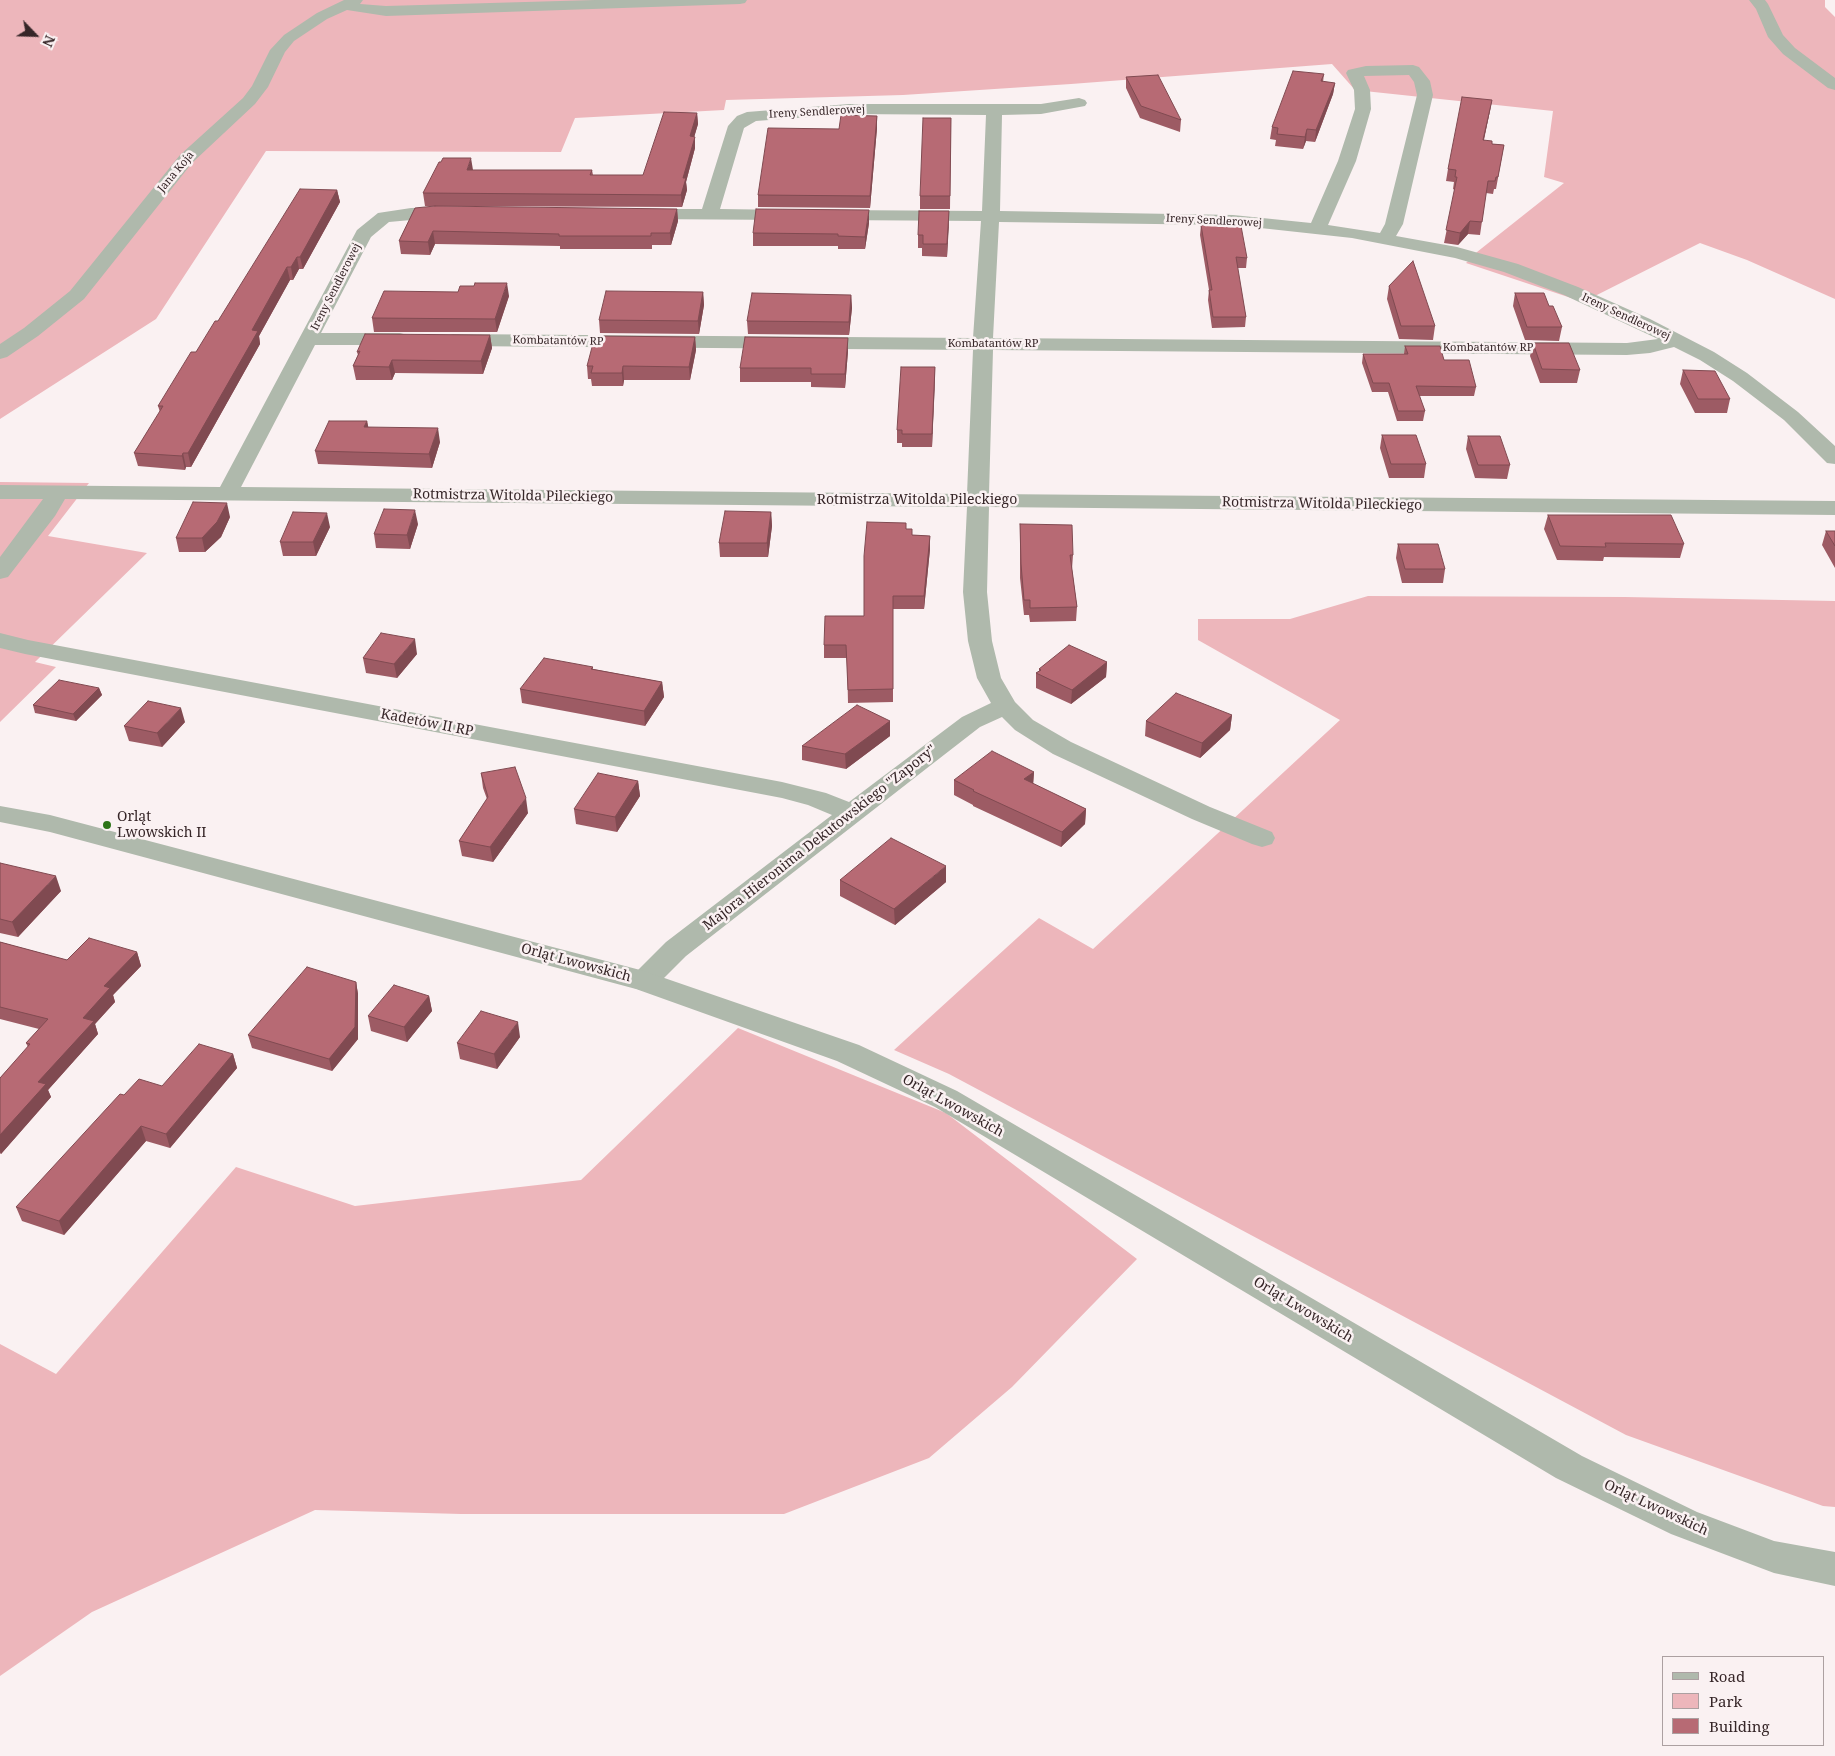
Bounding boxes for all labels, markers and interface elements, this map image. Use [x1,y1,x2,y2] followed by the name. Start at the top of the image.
[10,10,60,60] north arrow
[38,32,60,50] text: N
[769,103,865,121] street label: Ireny Sendlerowej
[155,149,197,195] street label: Jana Koja
[1166,212,1262,230] street label: Ireny Sendlerowej
[308,241,364,333] street label: Ireny Sendlerowej
[1580,291,1672,343] street label: Ireny Sendlerowej
[513,334,603,348] street label: Kombatantów RP
[948,337,1038,351] street label: Kombatantów RP
[1443,341,1533,355] street label: Kombatantów RP
[413,486,613,506] street label: Rotmistrza Witolda Pileckiego
[817,492,1017,508] street label: Rotmistrza Witolda Pileckiego
[1222,494,1422,514] street label: Rotmistrza Witolda Pileckiego
[379,706,475,740] street label: Kadetów II RP
[700,742,940,934] street label: Majora Hieronima Dekutowskiego "Zapory"
[117,809,206,842] place label: Orląt Lwowskich II
[101,819,113,831] marker: Orląt Lwowskich II
[519,940,633,986] street label: Orląt Lwowskich
[899,1071,1007,1141] street label: Orląt Lwowskich
[1250,1274,1356,1346] street label: Orląt Lwowskich
[1601,1476,1711,1540] street label: Orląt Lwowskich
[1662,1656,1825,1746] legend
[1709,1666,1745,1686] text: Road
[1709,1691,1742,1711] text: Park
[1709,1716,1770,1736] text: Building

